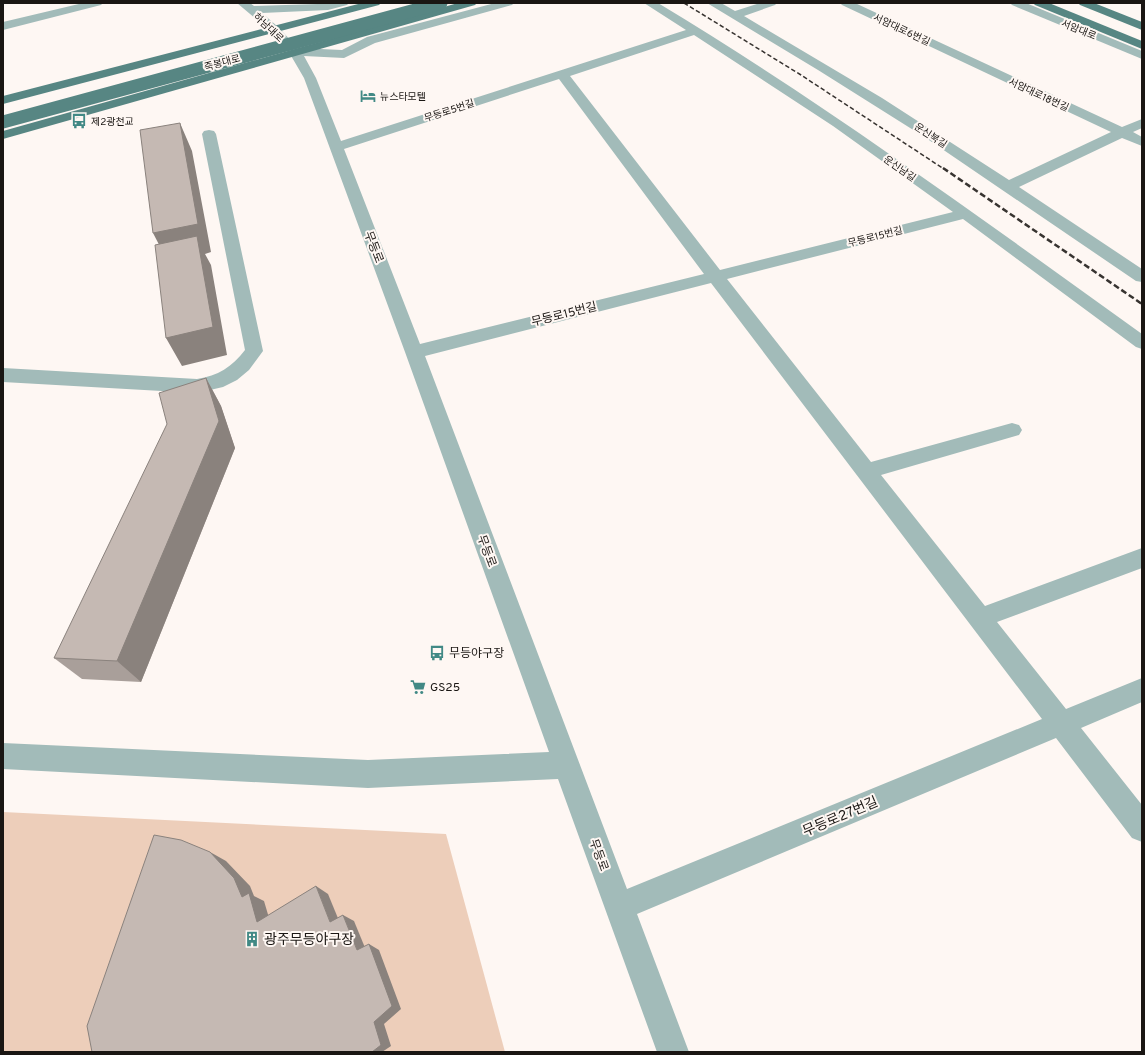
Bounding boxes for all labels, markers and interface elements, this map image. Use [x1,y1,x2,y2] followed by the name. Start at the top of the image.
[250,11,286,45] street label: 하남대로
[871,12,932,49] street label: 서암대로6번길
[1059,17,1098,43] street label: 서암대로
[203,52,242,74] street label: 죽봉대로
[1006,76,1071,115] street label: 서암대로18번길
[359,87,377,105] hotel icon: 뉴스타모텔
[380,91,426,104] place label: 뉴스타모텔
[423,97,476,126] street label: 무등로5번길
[70,112,88,130] bus stop icon: 제2광천교
[91,116,134,129] place label: 제2광천교
[911,121,949,152] street label: 운신북길
[880,153,918,185] street label: 운신남길
[847,224,904,251] street label: 무등로15번길
[360,229,386,266] street label: 무등로
[530,299,599,331] street label: 무등로15번길
[473,533,499,570] street label: 무등로
[428,644,446,662] bus stop icon: 무등야구장
[449,646,504,662] place label: 무등야구장
[409,678,427,696] supermarket icon: GS25
[430,680,460,696] place label: GS25
[800,794,881,841] street label: 무등로27번길
[585,837,611,874] street label: 무등로
[243,930,261,948] building icon: 광주무등야구장
[264,932,354,949] place label: 광주무등야구장

